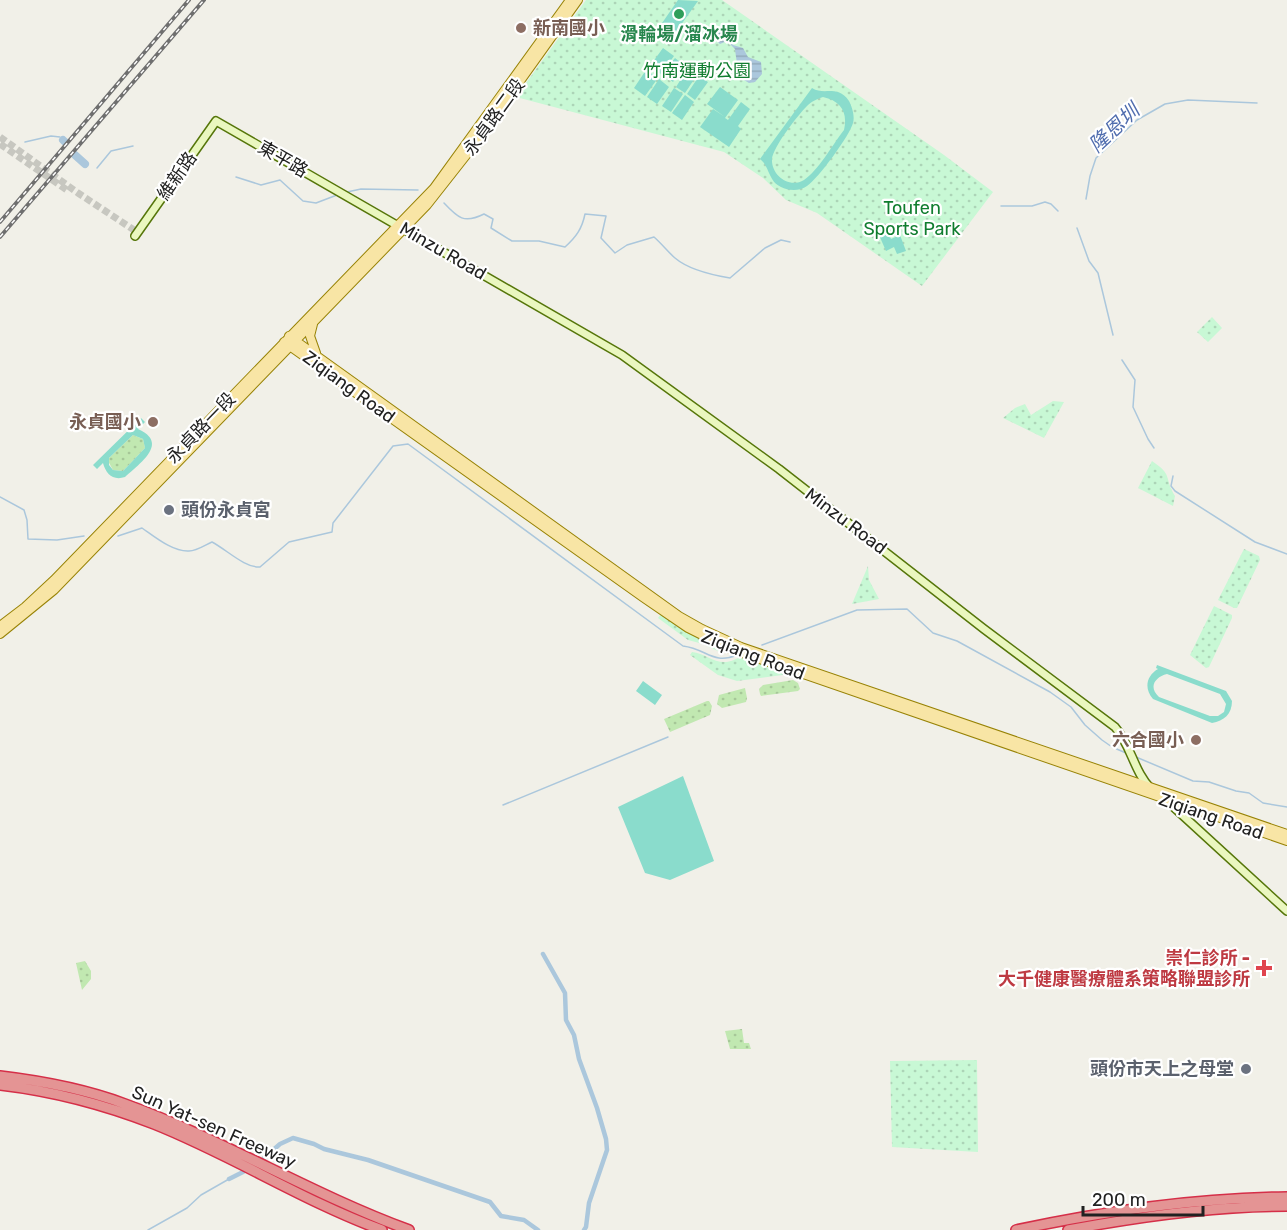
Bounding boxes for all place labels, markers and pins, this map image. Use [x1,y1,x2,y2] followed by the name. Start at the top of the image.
[672,7,686,21] marker: 滑輪場/溜冰場
[533,17,605,39] place label: 新南國小
[514,21,528,35] marker: 新南國小
[620,23,738,45] place label: 滑輪場/溜冰場
[69,411,141,433] place label: 永貞國小
[146,415,160,429] marker: 永貞國小
[181,499,271,521] place label: 頭份永貞宮
[162,503,176,517] marker: 頭份永貞宮
[1112,729,1184,751] place label: 六合國小
[1189,733,1203,747] marker: 六合國小
[998,947,1250,990] place label: 崇仁診所 - 大千健康醫療體系策略聯盟診所
[1255,959,1273,977] marker: 崇仁診所 - 大千健康醫療體系策略聯盟診所
[1090,1058,1234,1080] place label: 頭份市天上之母堂
[1239,1062,1253,1076] marker: 頭份市天上之母堂

